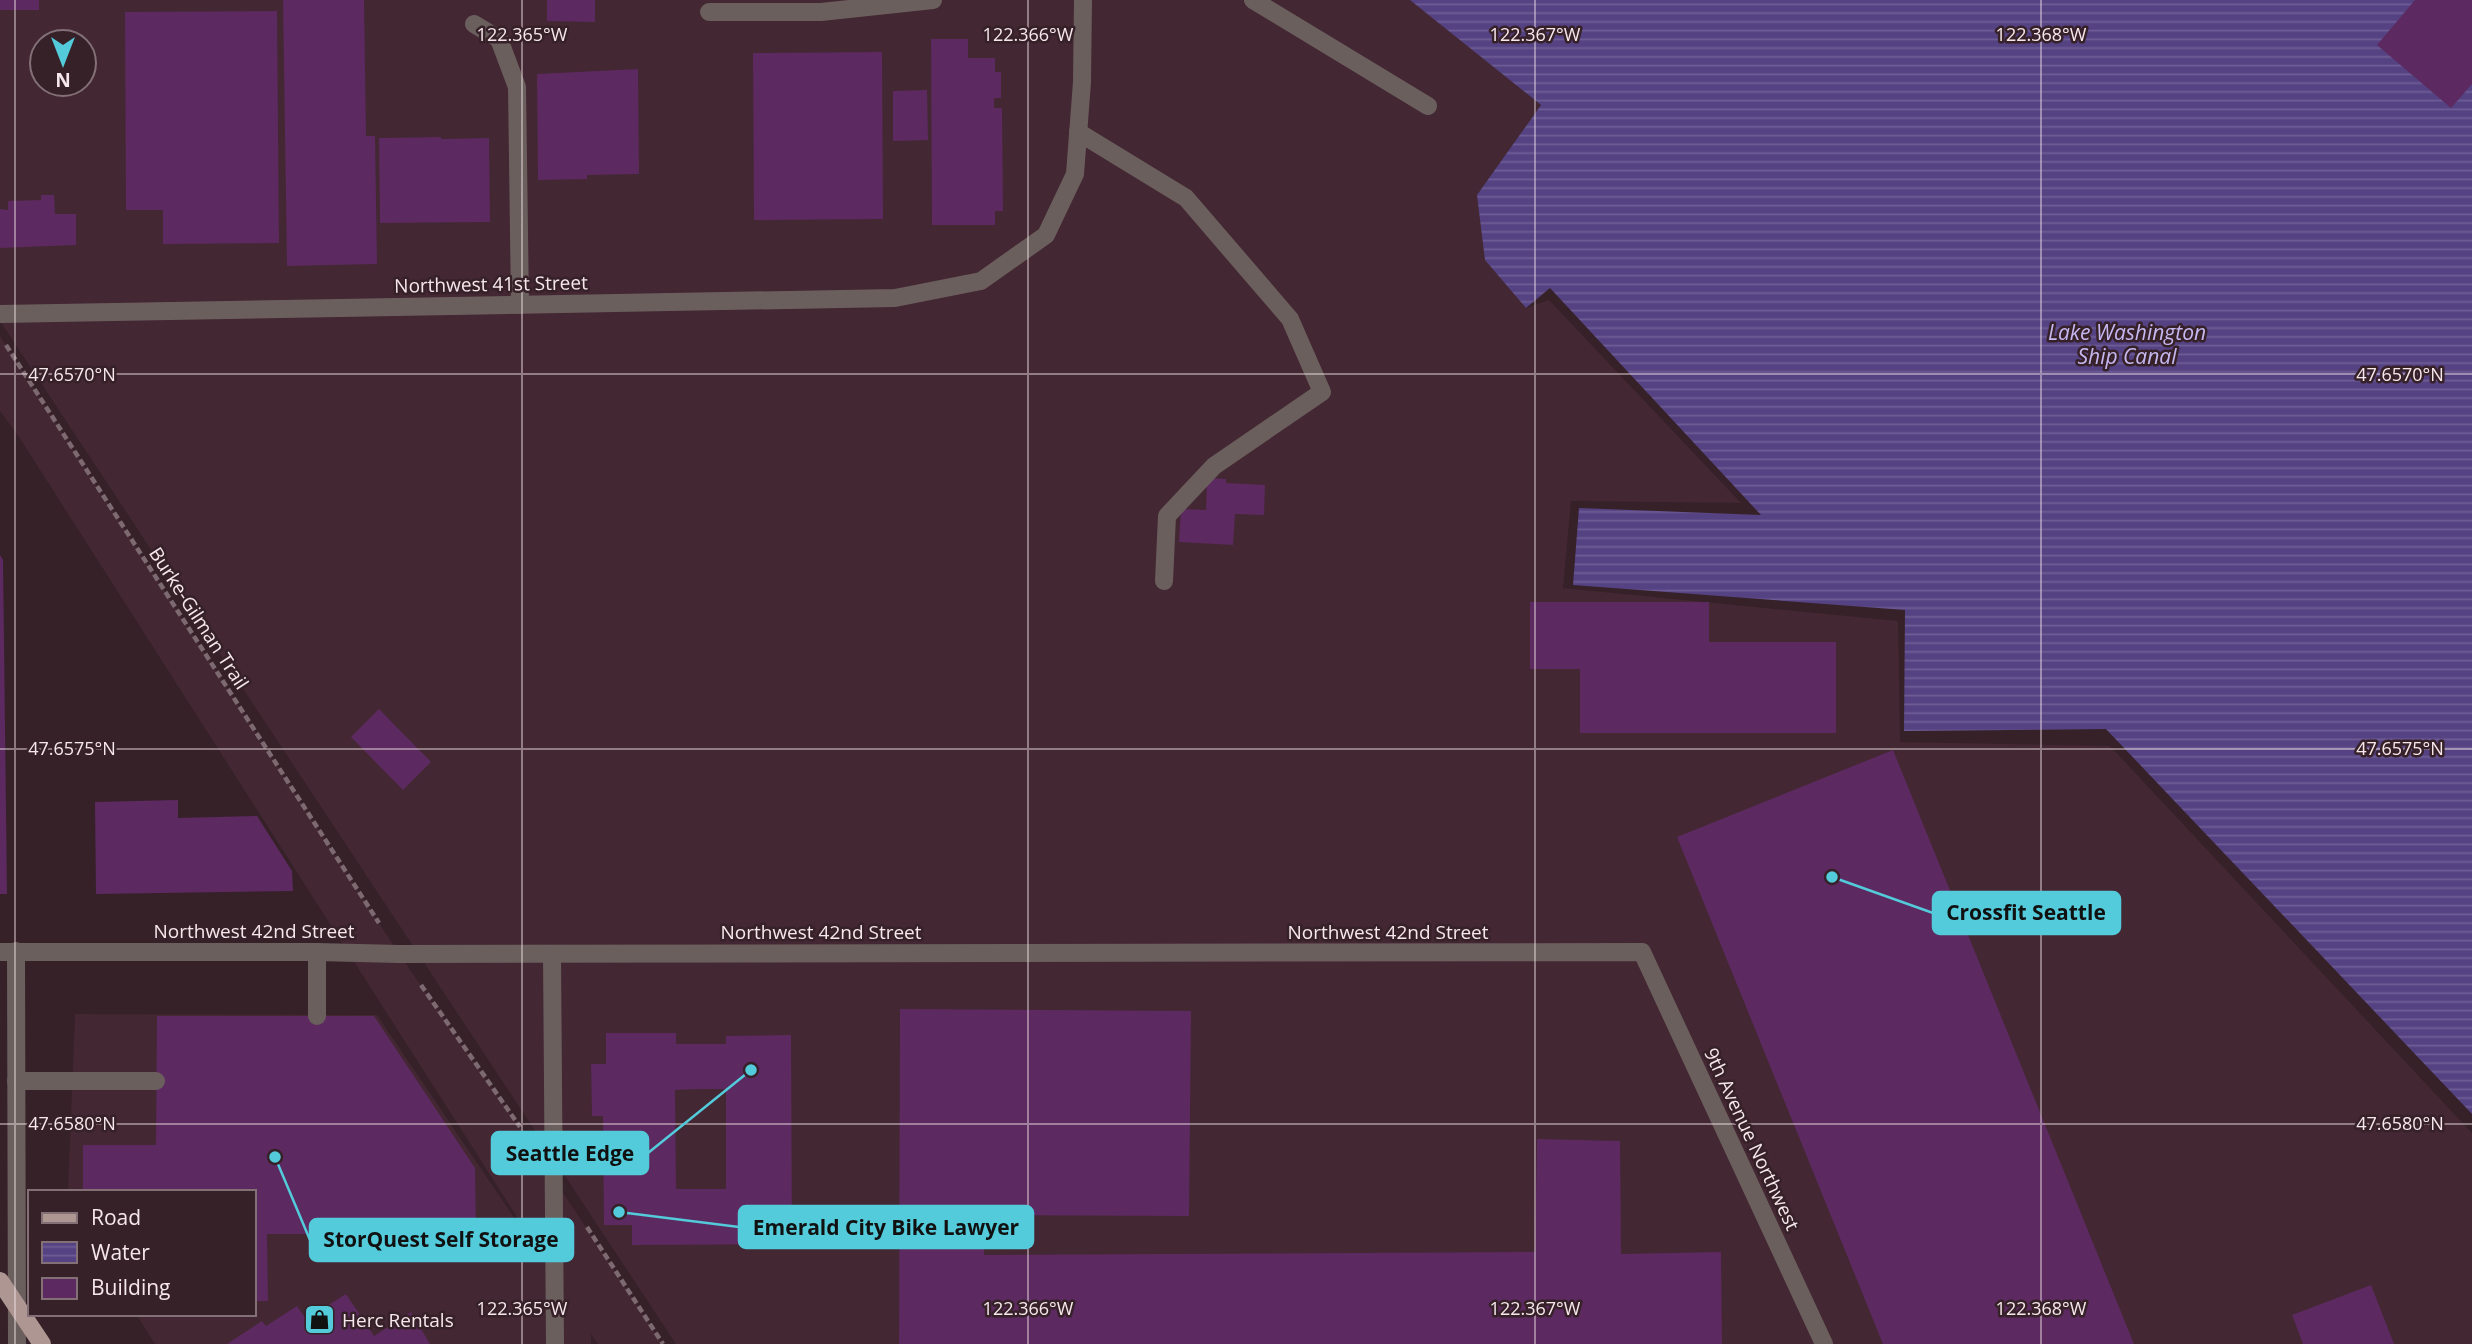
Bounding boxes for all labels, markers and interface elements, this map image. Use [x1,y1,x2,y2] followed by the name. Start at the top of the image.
[477,22,568,46] text: 122.365°W
[983,22,1074,46] text: 122.366°W
[1490,22,1581,46] text: 122.367°W
[1996,22,2087,46] text: 122.368°W
[28,28,98,98] north arrow
[55,67,71,93] text: N
[394,269,588,299] street label: Northwest 41st Street
[2048,318,2206,370] water label: Lake Washington Ship Canal
[28,362,116,386] text: 47.6570°N
[2356,362,2444,386] text: 47.6570°N
[143,542,255,694] street label: Burke-Gilman Trail
[28,736,116,760] text: 47.6575°N
[2356,736,2444,760] text: 47.6575°N
[1933,892,2120,934] callout: Crossfit Seattle
[1946,898,2106,926] text: Crossfit Seattle
[153,918,355,944] street label: Northwest 42nd Street
[720,919,922,945] street label: Northwest 42nd Street
[1287,919,1489,945] street label: Northwest 42nd Street
[1698,1044,1806,1235] street label: 9th Avenue Northwest
[28,1111,116,1135] text: 47.6580°N
[2356,1111,2444,1135] text: 47.6580°N
[492,1132,648,1174] callout: Seattle Edge
[506,1139,634,1167] text: Seattle Edge
[28,1190,256,1316] legend
[91,1203,141,1231] text: Road
[739,1206,1033,1248] callout: Emerald City Bike Lawyer
[753,1213,1020,1241] text: Emerald City Bike Lawyer
[310,1219,573,1261] callout: StorQuest Self Storage
[323,1225,559,1253] text: StorQuest Self Storage
[91,1238,150,1266] text: Water
[91,1273,170,1301] text: Building
[477,1296,568,1320] text: 122.365°W
[983,1296,1074,1320] text: 122.366°W
[1490,1296,1581,1320] text: 122.367°W
[1996,1296,2087,1320] text: 122.368°W
[302,1303,336,1337] shop icon: Herc Rentals
[342,1307,454,1333] place label: Herc Rentals

